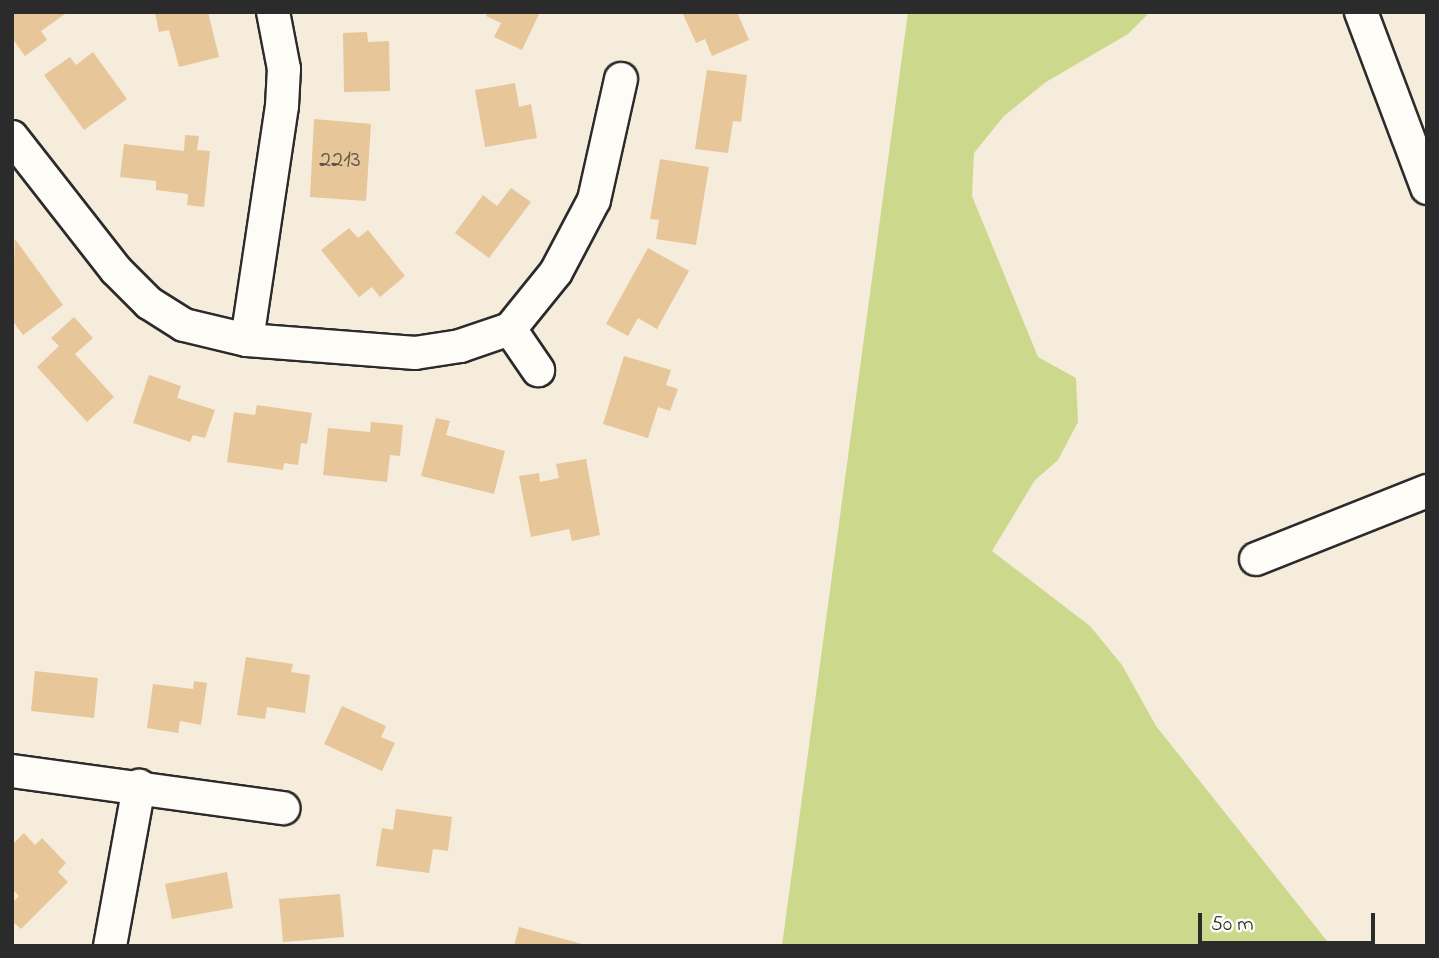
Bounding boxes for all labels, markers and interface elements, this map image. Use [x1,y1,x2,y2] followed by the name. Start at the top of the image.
[319,147,361,175] house number: 2213
[1201,898,1378,942] scale bar
[1211,910,1254,940] text: 50 m

